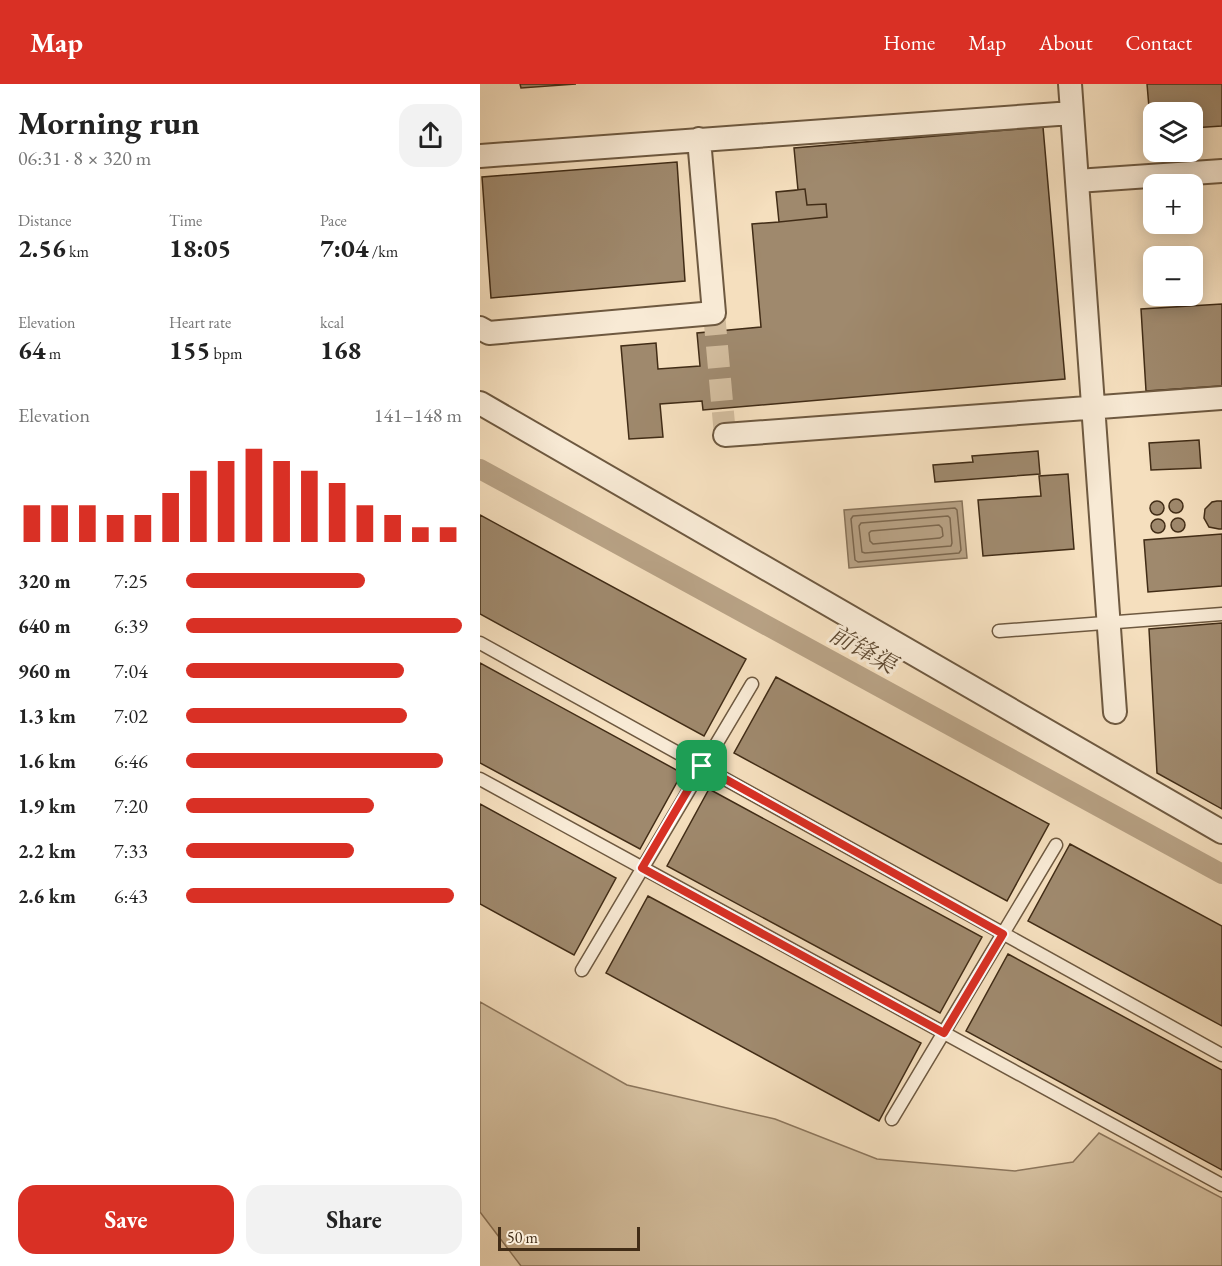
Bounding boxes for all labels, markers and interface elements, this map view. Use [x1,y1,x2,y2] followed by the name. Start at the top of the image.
[30,24,83,60] text: Map
[883,29,935,56] text: Home
[968,29,1006,56] text: Map
[1039,29,1092,56] text: About
[1125,29,1192,56] text: Contact
[18,101,200,144] text: Morning run
[1143,102,1203,306] map controls
[1143,102,1203,162] button: layers
[399,104,462,167] button: share
[18,145,151,171] text: 06:31 · 8 × 320 m
[1143,174,1203,234] button: +
[18,210,71,231] text: Distance
[169,210,202,231] text: Time
[320,210,347,231] text: Pace
[18,231,66,265] text: 2.56
[169,231,231,265] text: 18:05
[320,231,369,265] text: 7:04
[66,241,89,262] text: km
[369,241,398,262] text: /km
[1143,246,1203,306] button: −
[18,312,76,333] text: Elevation
[169,312,231,333] text: Heart rate
[320,312,344,333] text: kcal
[18,333,46,367] text: 64
[169,333,210,367] text: 155
[320,333,361,367] text: 168
[46,343,61,364] text: m
[210,343,242,364] text: bpm
[18,402,90,428] text: Elevation
[374,402,462,428] text: 141–148 m
[18,568,71,594] text: 320 m
[114,568,148,594] text: 7:25
[18,613,71,639] text: 640 m
[114,613,148,639] text: 6:39
[824,618,905,681] water label: 前锋渠
[18,658,71,684] text: 960 m
[114,658,148,684] text: 7:04
[18,703,76,729] text: 1.3 km
[114,703,148,729] text: 7:02
[676,740,727,791] pin
[18,748,76,774] text: 1.6 km
[114,748,148,774] text: 6:46
[685,749,718,782] icon: arrive
[18,793,76,819] text: 1.9 km
[114,793,148,819] text: 7:20
[18,838,76,864] text: 2.2 km
[114,838,148,864] text: 7:33
[18,883,76,909] text: 2.6 km
[114,883,148,909] text: 6:43
[18,1185,234,1254] button: Save
[246,1185,462,1254] button: Share
[498,1224,640,1252] scale bar
[507,1227,538,1248] text: 50 m

